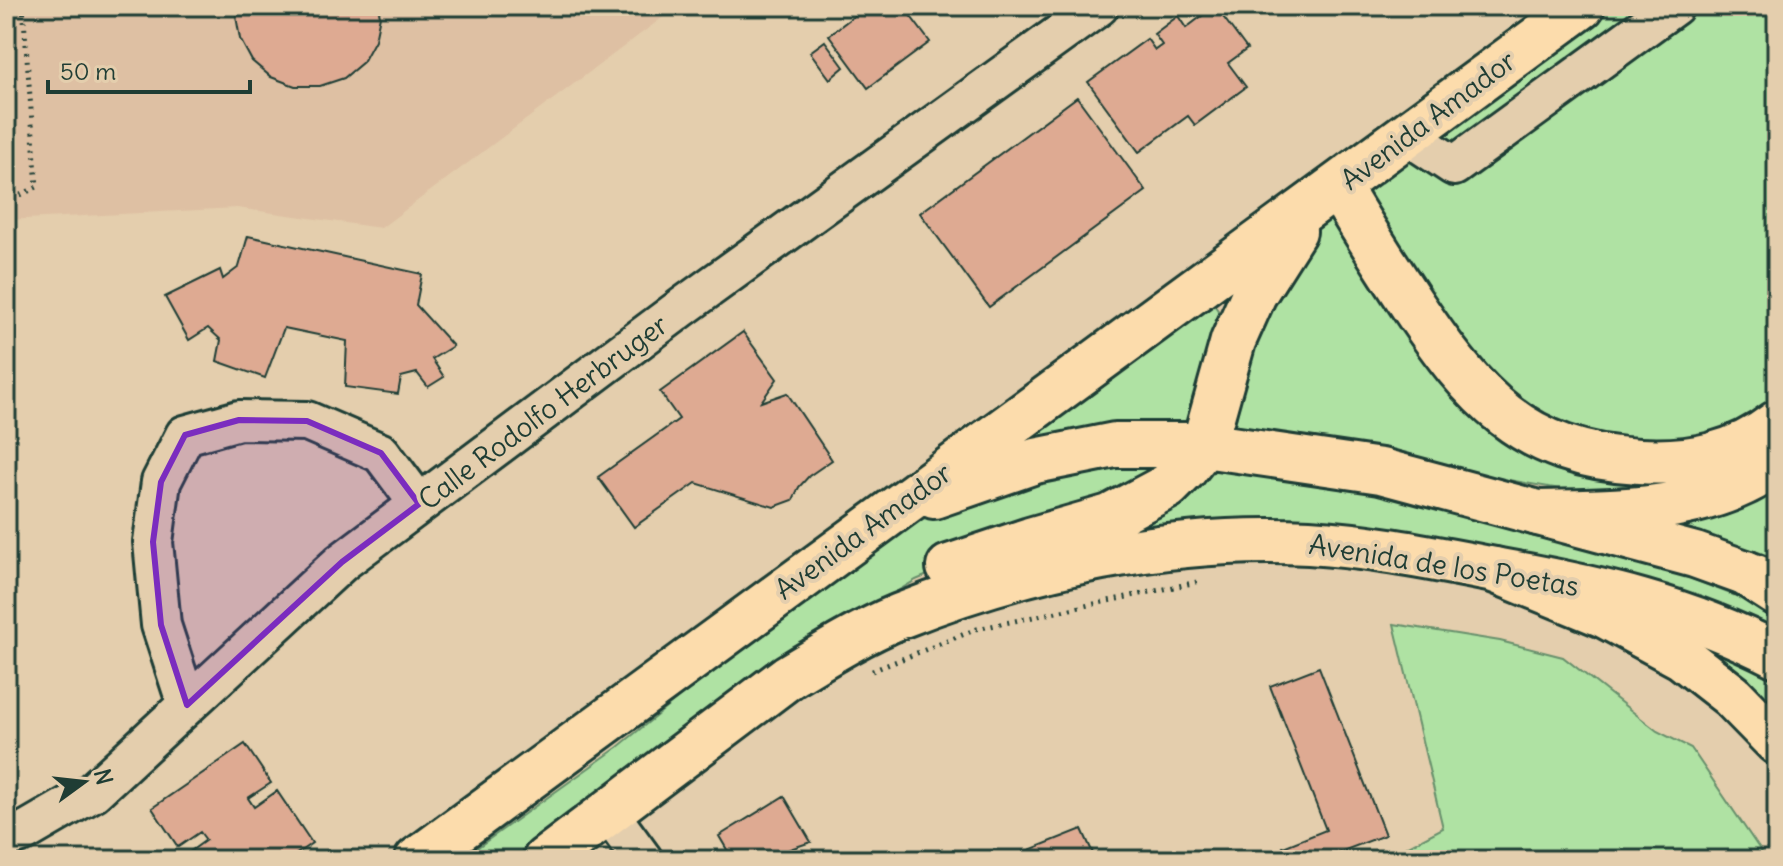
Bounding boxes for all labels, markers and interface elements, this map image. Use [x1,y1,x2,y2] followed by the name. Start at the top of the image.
[1333,42,1523,198] street label: Avenida Amador
[48,44,250,94] scale bar
[60,56,116,86] text: 50 m
[411,306,675,518] street label: Calle Rodolfo Herbruger
[767,455,959,607] street label: Avenida Amador
[1306,526,1582,604] street label: Avenida de los Poetas
[44,742,124,822] north arrow
[88,766,119,788] text: N

